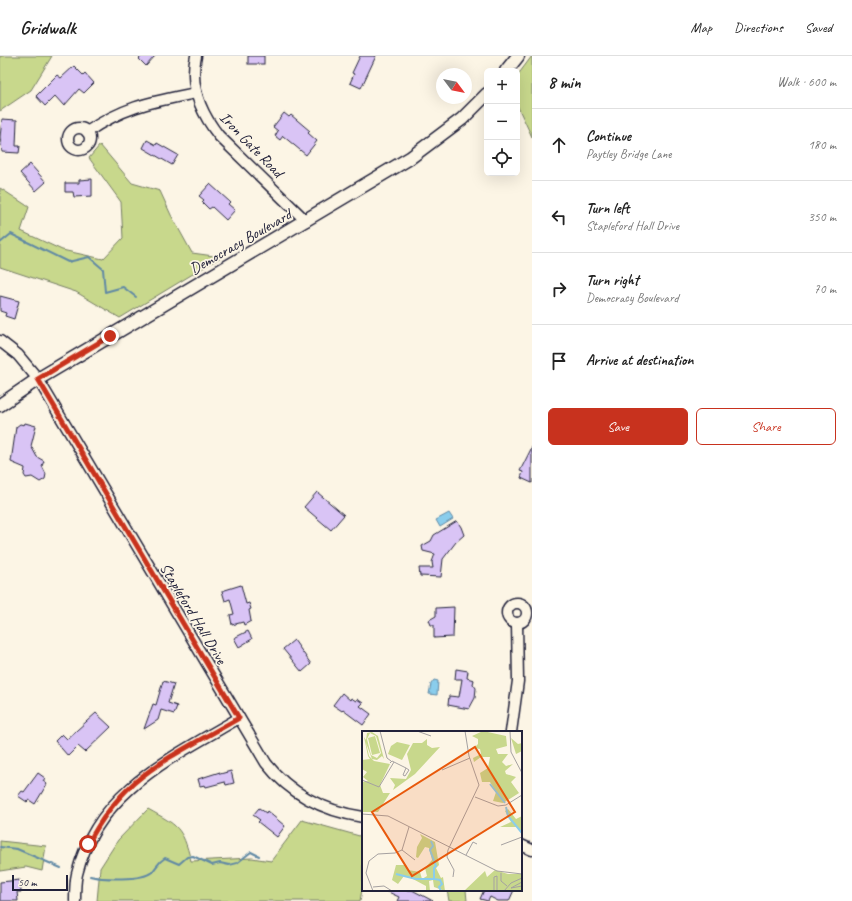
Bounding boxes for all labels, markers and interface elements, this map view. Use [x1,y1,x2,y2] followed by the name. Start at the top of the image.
[20,16,76,40] text: Gridwalk
[691,19,712,36] text: Map
[734,19,783,36] text: Directions
[805,19,832,36] text: Saved
[436,68,472,104] north arrow
[484,68,520,176] map controls
[484,68,520,104] button: +
[548,72,581,93] text: 8 min
[777,74,836,90] text: Walk · 600 m
[484,104,520,140] button: −
[215,108,289,184] street label: Iron Gate Road
[586,127,631,146] text: Continue
[548,134,570,156] icon: ahead
[808,137,836,153] text: 180 m
[484,140,520,176] button: locate
[586,146,671,162] text: Paytley Bridge Lane
[586,199,629,218] text: Turn left
[186,203,297,279] street label: Democracy Boulevard
[548,206,570,228] icon: left
[808,209,836,225] text: 350 m
[586,218,679,234] text: Stapleford Hall Drive
[586,271,639,290] text: Turn right
[548,278,570,300] icon: right
[814,281,836,297] text: 70 m
[586,290,679,306] text: Democracy Boulevard
[101,327,119,345] route end
[548,350,570,372] icon: arrive
[586,351,693,370] text: Arrive at destination
[548,408,688,445] button: Save
[696,408,836,445] button: Share
[155,559,232,669] street label: Stapleford Hall Drive
[362,731,522,891] inset map
[79,835,97,853] route start
[12,873,68,892] scale bar
[18,875,37,889] text: 50 m

